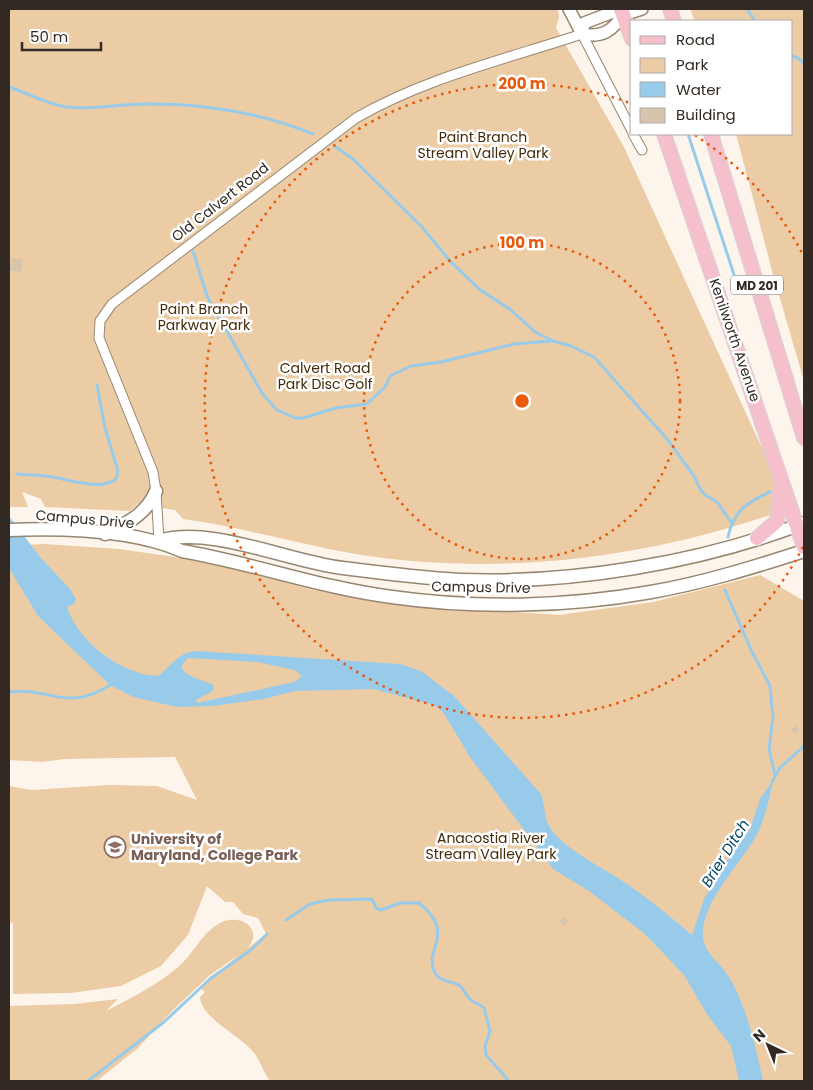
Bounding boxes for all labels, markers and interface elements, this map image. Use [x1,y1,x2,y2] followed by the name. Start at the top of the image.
[22,20,101,52] scale bar
[630,20,793,135] legend
[30,26,68,47] text: 50 m
[676,29,715,50] text: Road
[676,54,708,75] text: Park
[498,73,546,94] text: 200 m
[676,79,722,100] text: Water
[676,104,736,125] text: Building
[418,127,549,163] park label: Paint Branch Stream Valley Park
[167,158,273,246] street label: Old Calvert Road
[500,232,544,253] text: 100 m
[705,276,766,405] street label: Kenilworth Avenue
[731,276,783,294] road number: MD 201
[158,299,251,335] park label: Paint Branch Parkway Park
[278,358,373,394] park label: Calvert Road Park Disc Golf
[513,392,531,410] centre of rings
[35,505,136,533] street label: Campus Drive
[431,576,531,598] street label: Campus Drive
[696,815,754,891] water label: Brier Ditch
[426,828,557,864] park label: Anacostia River Stream Valley Park
[131,829,299,865] place label: University of Maryland, College Park
[103,835,127,859] school or university icon: University of Maryland, College Park
[743,1020,793,1070] north arrow
[748,1025,770,1046] text: N

